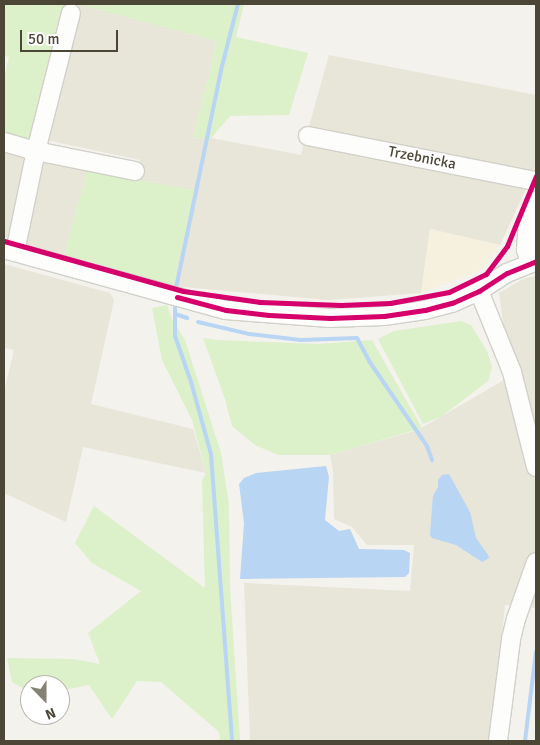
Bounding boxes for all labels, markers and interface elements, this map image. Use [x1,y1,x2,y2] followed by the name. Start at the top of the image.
[22,20,120,52] scale bar
[28,30,59,48] text: 50 m
[387,143,457,173] street label: Trzebnicka
[20,675,70,725] north arrow
[43,704,58,723] text: N

